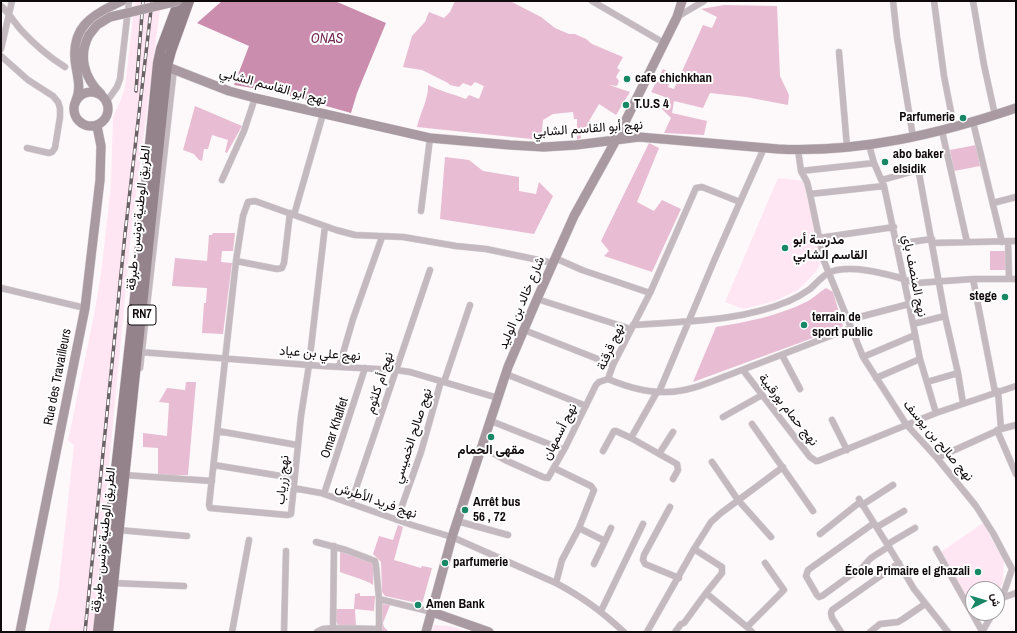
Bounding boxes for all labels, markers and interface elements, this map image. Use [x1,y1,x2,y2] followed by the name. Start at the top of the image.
[311,31,343,47] water label: ONAS
[218,65,328,109] street label: نهج أبو القاسم الشابي
[635,71,712,87] place label: cafe chichkhan
[622,74,632,84] marker: cafe chichkhan
[634,97,669,113] place label: T.U.S 4
[621,100,631,110] marker: T.U.S 4
[899,110,955,126] place label: Parfumerie
[958,113,968,123] marker: Parfumerie
[532,117,644,141] street label: نهج أبو القاسم الشابي
[124,144,154,292] street label: الطريق الوطنية تونس - طبرقة
[893,147,943,178] place label: abo baker elsidik
[880,157,890,167] marker: abo baker elsidik
[793,233,868,264] place label: مدرسة أبو القاسم الشابي
[898,234,930,318] street label: نهج المنصف باي
[780,243,790,253] marker: مدرسة أبو القاسم الشابي
[495,254,549,352] street label: شارع خالد بن الوليد
[969,289,997,305] place label: stege
[1000,292,1010,302] marker: stege
[128,305,156,325] road number: RN7
[812,310,873,341] place label: terrain de sport public
[799,320,809,330] marker: terrain de sport public
[594,321,628,373] street label: نهج قرقنة
[41,327,75,427] street label: Rue des Travailleurs
[279,343,361,365] street label: نهج علي بن عياد
[363,350,397,416] street label: نهج أم كلثوم
[755,371,821,449] street label: نهج حمام بورقيبة
[390,386,436,486] street label: نهج صالح الخميسي
[318,396,352,460] street label: Omar Khalfet
[900,397,976,485] street label: نهج صالح بن يوسف
[539,401,581,463] street label: نهج أسمهان
[486,432,496,442] marker: مقهى الحمام
[457,443,525,459] place label: مقهى الحمام
[273,455,293,505] street label: نهج زرياب
[89,466,119,614] street label: الطريق الوطنية تونس - طبرقة
[333,480,419,522] street label: نهج فريد الأطرش
[473,495,520,526] place label: Arrêt bus 56 , 72
[460,505,470,515] marker: Arrêt bus 56 , 72
[453,555,508,571] place label: parfumerie
[440,558,450,568] marker: parfumerie
[845,564,970,580] place label: École Primaire el ghazali
[973,567,983,577] marker: École Primaire el ghazali
[965,581,1005,621] north arrow
[988,593,1004,607] text: ش
[426,597,485,613] place label: Amen Bank
[413,600,423,610] marker: Amen Bank

